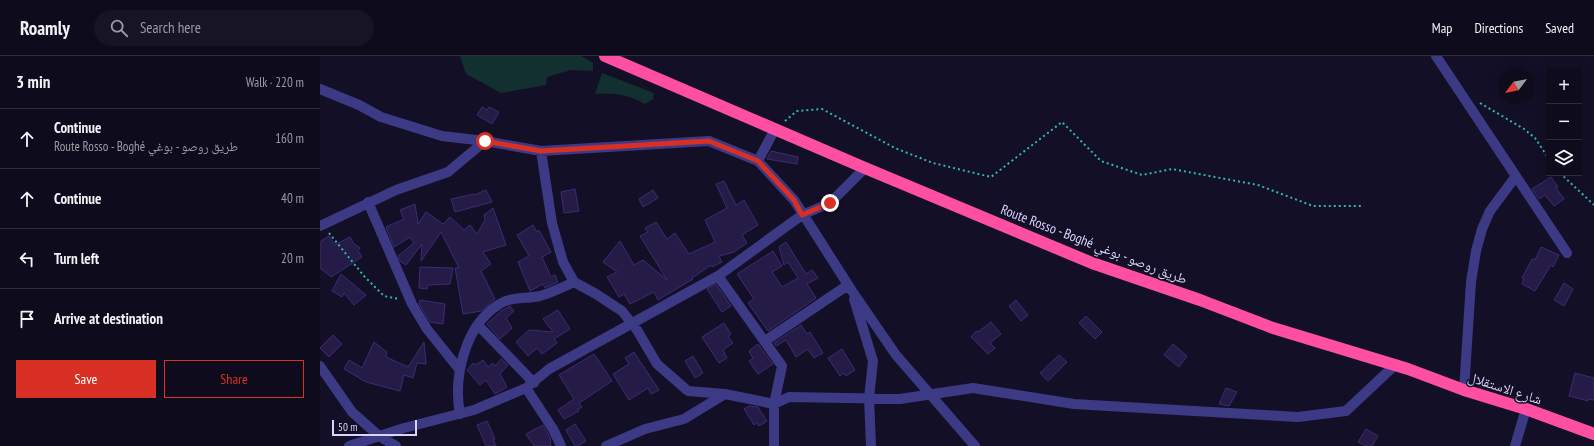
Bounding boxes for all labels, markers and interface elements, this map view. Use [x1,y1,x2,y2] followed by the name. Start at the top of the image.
[94,10,374,46] search box
[20,16,70,40] text: Roamly
[108,17,130,39] icon: search
[140,18,201,37] text: Search here
[1432,19,1452,37] text: Map
[1474,19,1523,37] text: Directions
[1545,19,1574,37] text: Saved
[1498,68,1534,104] north arrow
[1546,68,1582,176] map controls
[1546,68,1582,104] button: +
[16,71,50,93] text: 3 min
[246,74,304,91] text: Walk · 220 m
[1546,104,1582,140] button: −
[54,118,101,137] text: Continue
[16,128,38,150] icon: ahead
[275,130,304,147] text: 160 m
[476,132,494,150] route start
[54,138,238,155] text: Route Rosso - Boghé طريق روصو - بوغي
[1546,140,1582,176] button: layers
[16,188,38,210] icon: ahead
[54,189,101,208] text: Continue
[281,190,304,207] text: 40 m
[821,194,839,212] route end
[997,200,1190,290] street label: Route Rosso - Boghé طريق روصو - بوغي
[16,248,38,270] icon: left
[54,249,99,268] text: Turn left
[281,250,304,267] text: 20 m
[16,308,38,330] icon: arrive
[54,309,163,328] text: Arrive at destination
[16,360,156,398] button: Save
[164,360,304,398] button: Share
[1465,368,1544,409] street label: شارع الاستقلال
[332,418,417,437] scale bar
[338,420,357,434] text: 50 m

